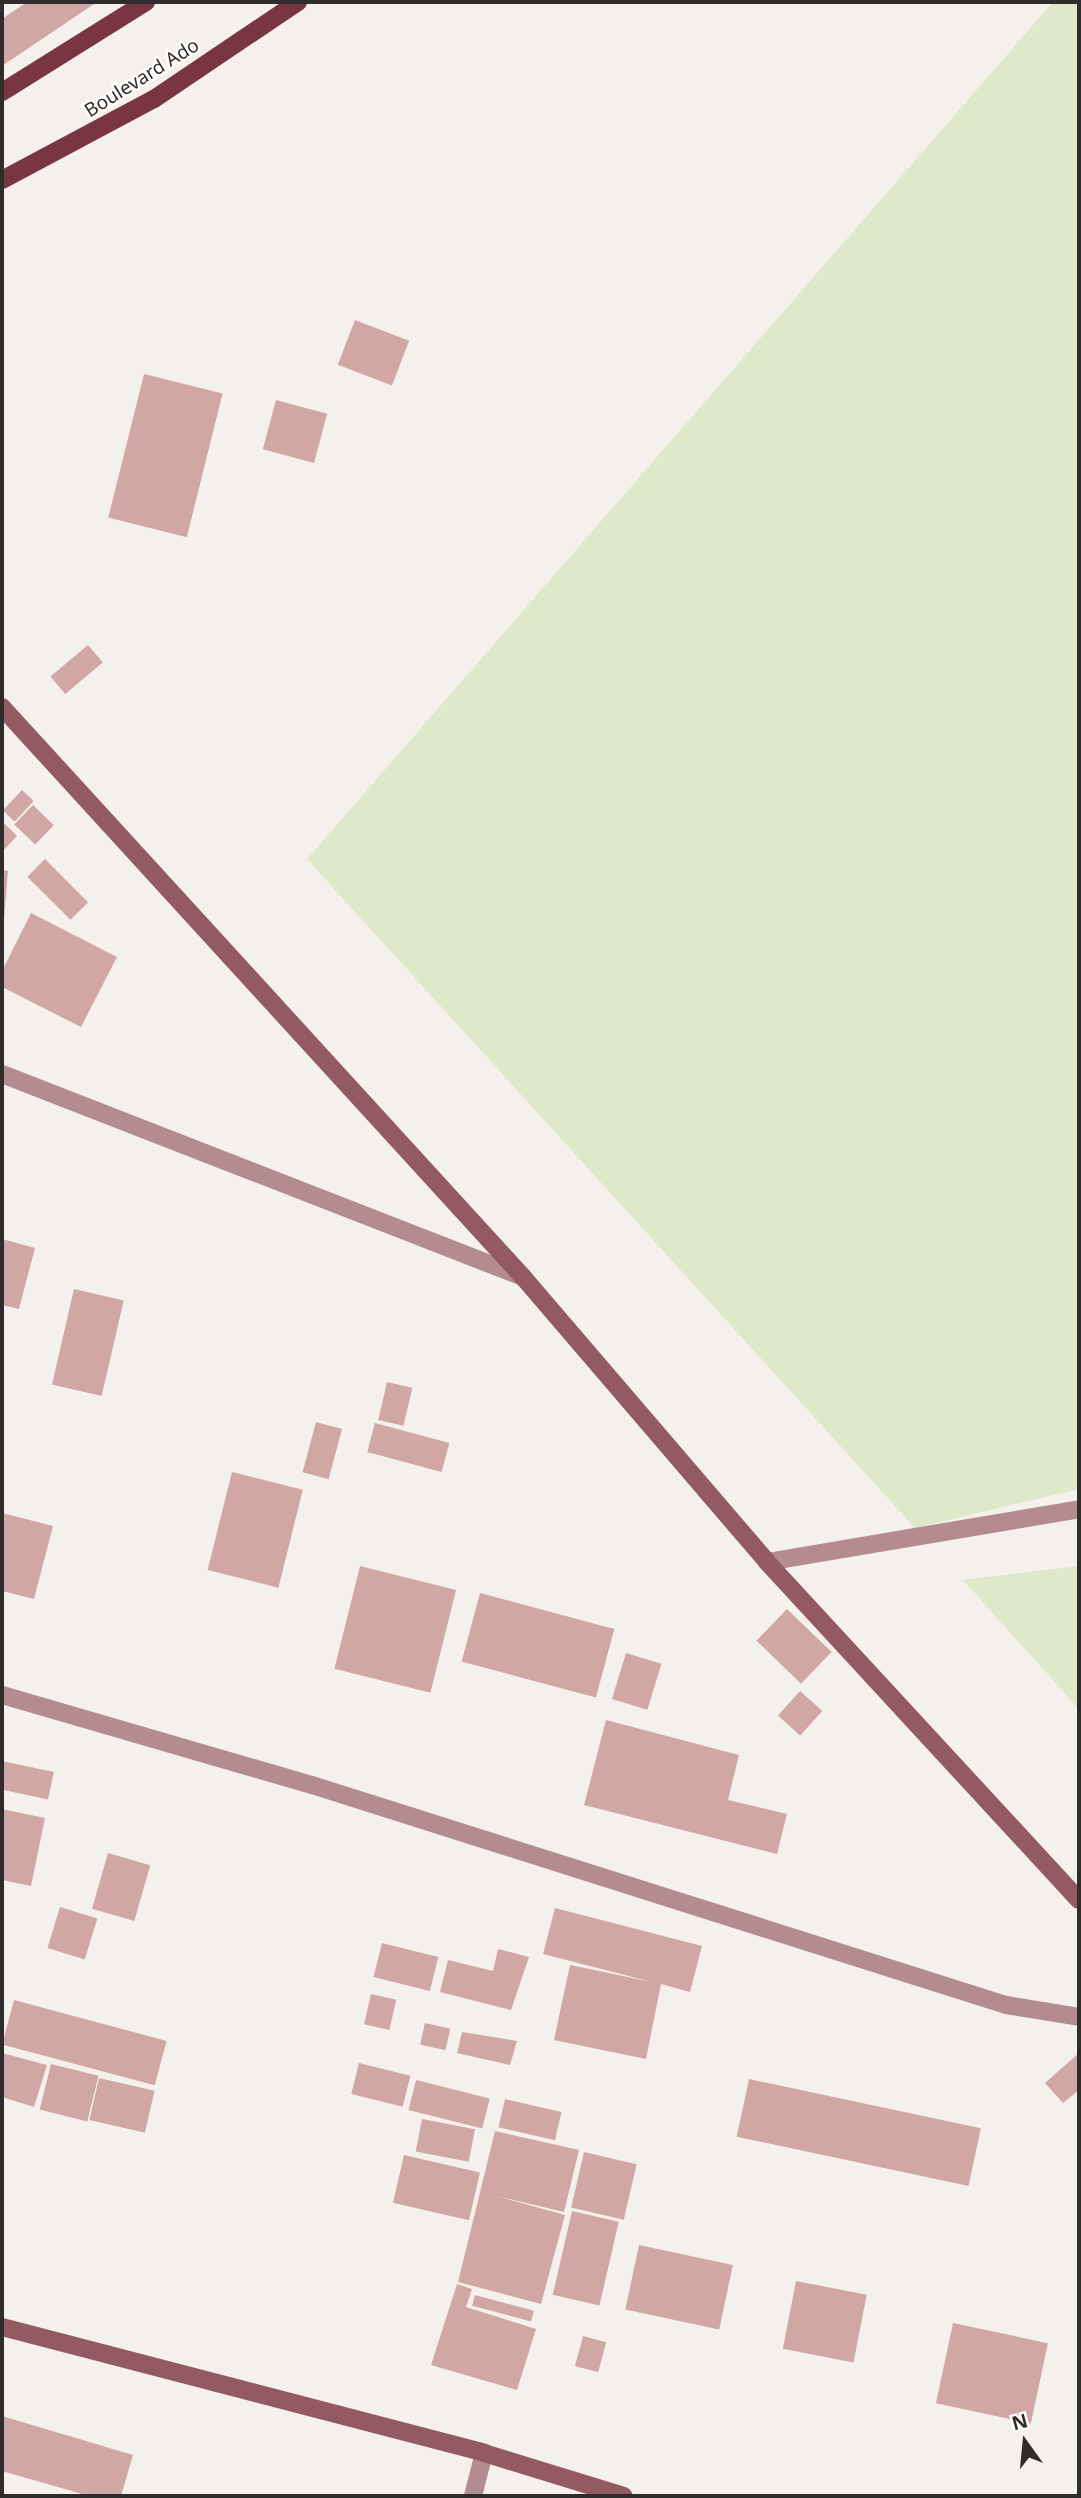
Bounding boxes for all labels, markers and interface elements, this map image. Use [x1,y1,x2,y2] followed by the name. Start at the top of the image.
[81,34,203,122] street label: Boulevard Ado
[990,2407,1060,2477] north arrow
[1009,2407,1030,2436] text: N

